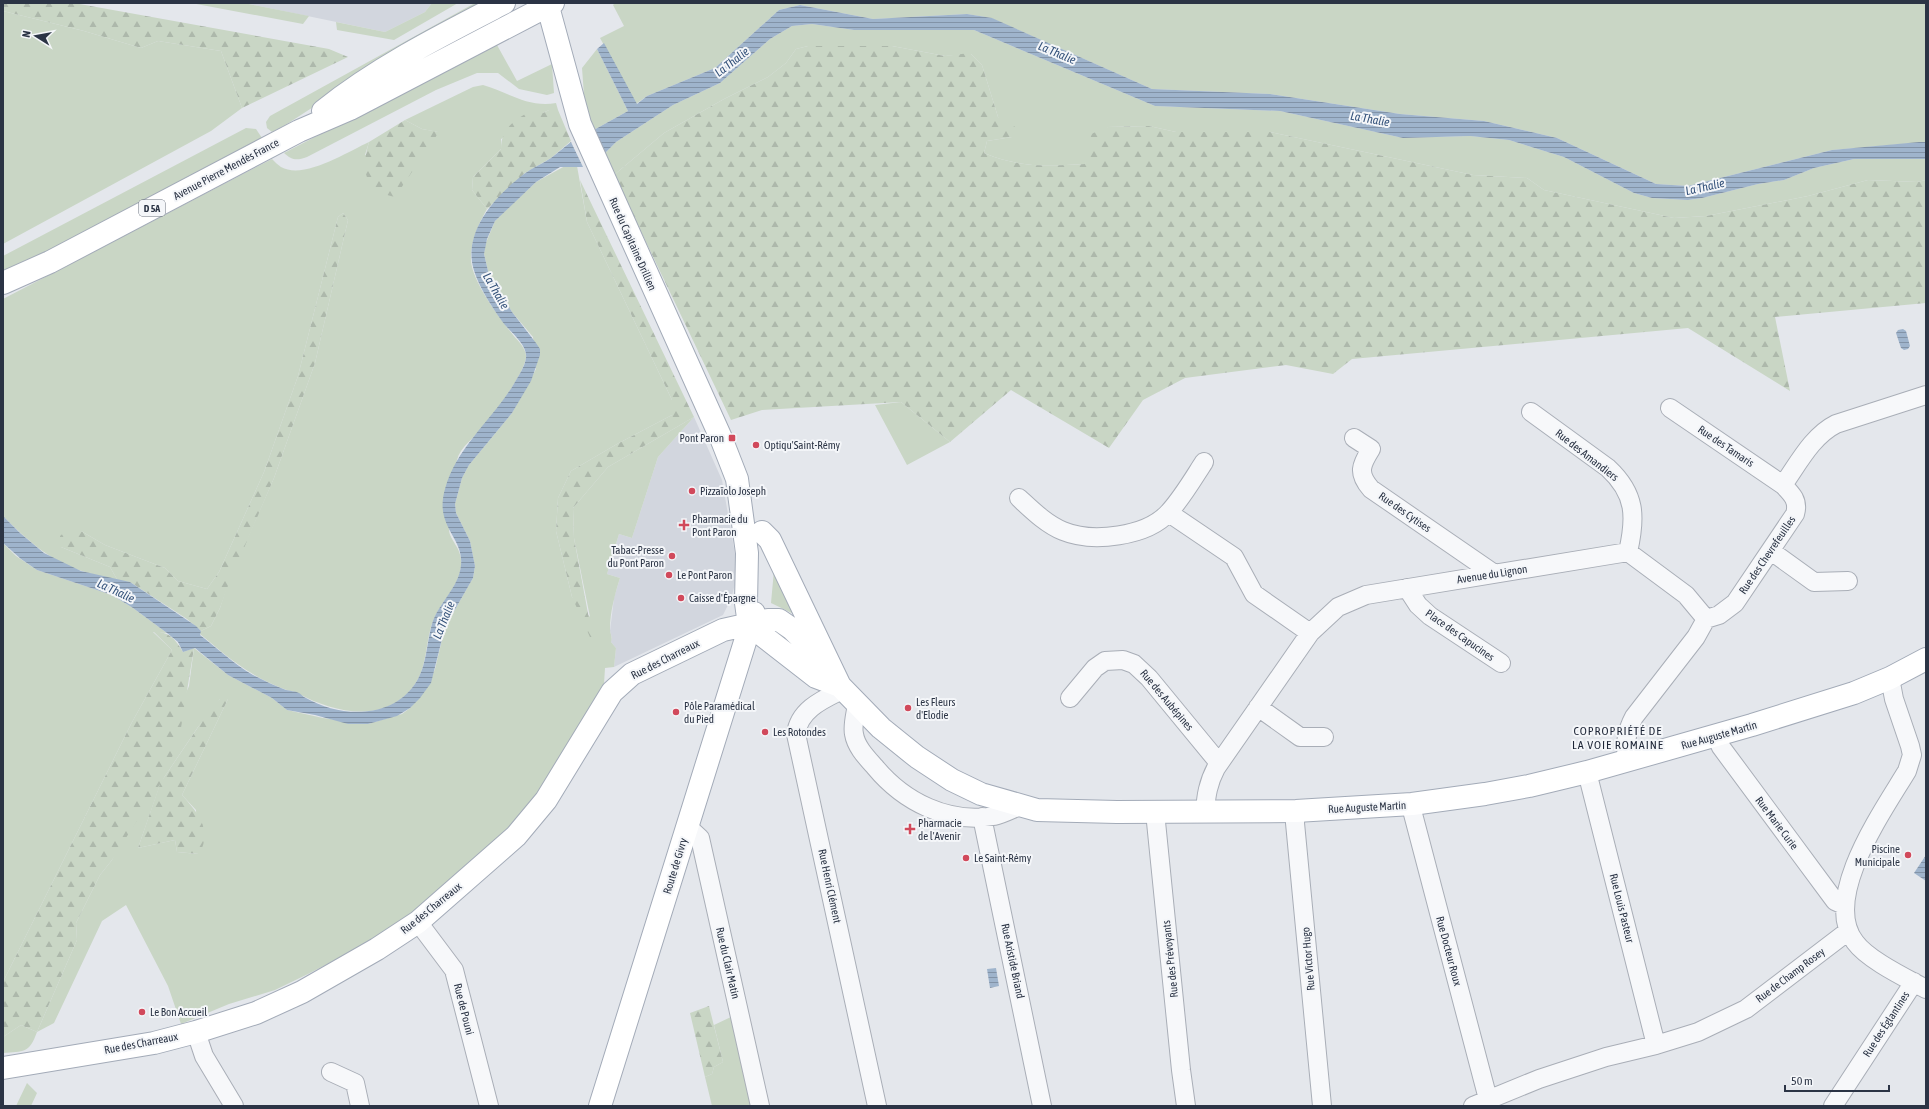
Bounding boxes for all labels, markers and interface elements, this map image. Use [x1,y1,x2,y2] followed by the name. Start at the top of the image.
[16,16,56,56] north arrow
[20,30,33,38] text: N
[1036,39,1079,67] water label: La Thalie
[712,44,752,80] water label: La Thalie
[1349,109,1391,129] water label: La Thalie
[171,136,281,202] street label: Avenue Pierre Mendès France
[1684,176,1726,198] water label: La Thalie
[607,196,659,292] street label: Rue du Capitaine Drillien
[139,200,165,216] road number: D 5A
[480,270,512,312] water label: La Thalie
[1696,423,1756,469] street label: Rue des Tamaris
[1553,427,1621,483] street label: Rue des Amandiers
[680,432,724,444] place label: Pont Paron
[727,433,737,443] marker: Pont Paron
[764,439,841,451] place label: Optiqu'Saint-Rémy
[751,440,761,450] marker: Optiqu'Saint-Rémy
[700,485,766,497] place label: Pizzaïolo Joseph
[687,486,697,496] marker: Pizzaïolo Joseph
[1377,490,1433,534] street label: Rue des Cytises
[692,513,748,538] place label: Pharmacie du Pont Paron
[1736,514,1798,596] street label: Rue des Chevrefeuilles
[679,520,689,530] marker: Pharmacie du Pont Paron
[607,544,664,569] place label: Tabac-Presse du Pont Paron
[667,551,677,561] marker: Tabac-Presse du Pont Paron
[1456,562,1528,586] street label: Avenue du Lignon
[677,569,732,581] place label: Le Pont Paron
[664,570,674,580] marker: Le Pont Paron
[95,576,137,606] water label: La Thalie
[689,592,756,604] place label: Caisse d'Épargne
[676,593,686,603] marker: Caisse d'Épargne
[430,598,458,641] water label: La Thalie
[1423,607,1497,663] street label: Place des Capucines
[629,636,701,681] street label: Rue des Charreaux
[1138,667,1196,733] street label: Rue des Aubépines
[916,696,955,721] place label: Les Fleurs d'Elodie
[684,700,755,725] place label: Pôle Paramédical du Pied
[903,703,913,713] marker: Les Fleurs d'Elodie
[671,707,681,717] marker: Pôle Paramédical du Pied
[1680,718,1758,752] street label: Rue Auguste Martin
[1572,724,1664,752] district label: COPROPRIÉTÉ DE LA VOIE ROMAINE
[773,726,826,738] place label: Les Rotondes
[760,727,770,737] marker: Les Rotondes
[1753,794,1801,852] street label: Rue Marie Curie
[1328,799,1406,815] street label: Rue Auguste Martin
[918,817,962,842] place label: Pharmacie de l'Avenir
[905,824,915,834] marker: Pharmacie de l'Avenir
[661,836,689,895] street label: Route de Givry
[1855,843,1900,868] place label: Piscine Municipale
[816,848,844,924] street label: Rue Henri Clément
[1903,850,1913,860] marker: Piscine Municipale
[974,852,1032,864] place label: Le Saint-Rémy
[961,853,971,863] marker: Le Saint-Rémy
[1608,872,1637,945] street label: Rue Louis Pasteur
[398,879,464,936] street label: Rue des Charreaux
[1434,915,1464,988] street label: Rue Docteur Roux
[1160,920,1180,998] street label: Rue des Prévoyants
[999,922,1027,1000] street label: Rue Aristide Briand
[714,926,742,1000] street label: Rue du Clair Matin
[1299,927,1317,991] street label: Rue Victor Hugo
[1753,945,1827,1005] street label: Rue de Champ Rosey
[452,982,476,1036] street label: Rue de Pouni
[1860,989,1912,1059] street label: Rue des Églantines
[150,1006,207,1018] place label: Le Bon Accueil
[137,1007,147,1017] marker: Le Bon Accueil
[103,1030,179,1056] street label: Rue des Charreaux
[1785,1067,1889,1093] scale bar
[1791,1074,1813,1088] text: 50 m

